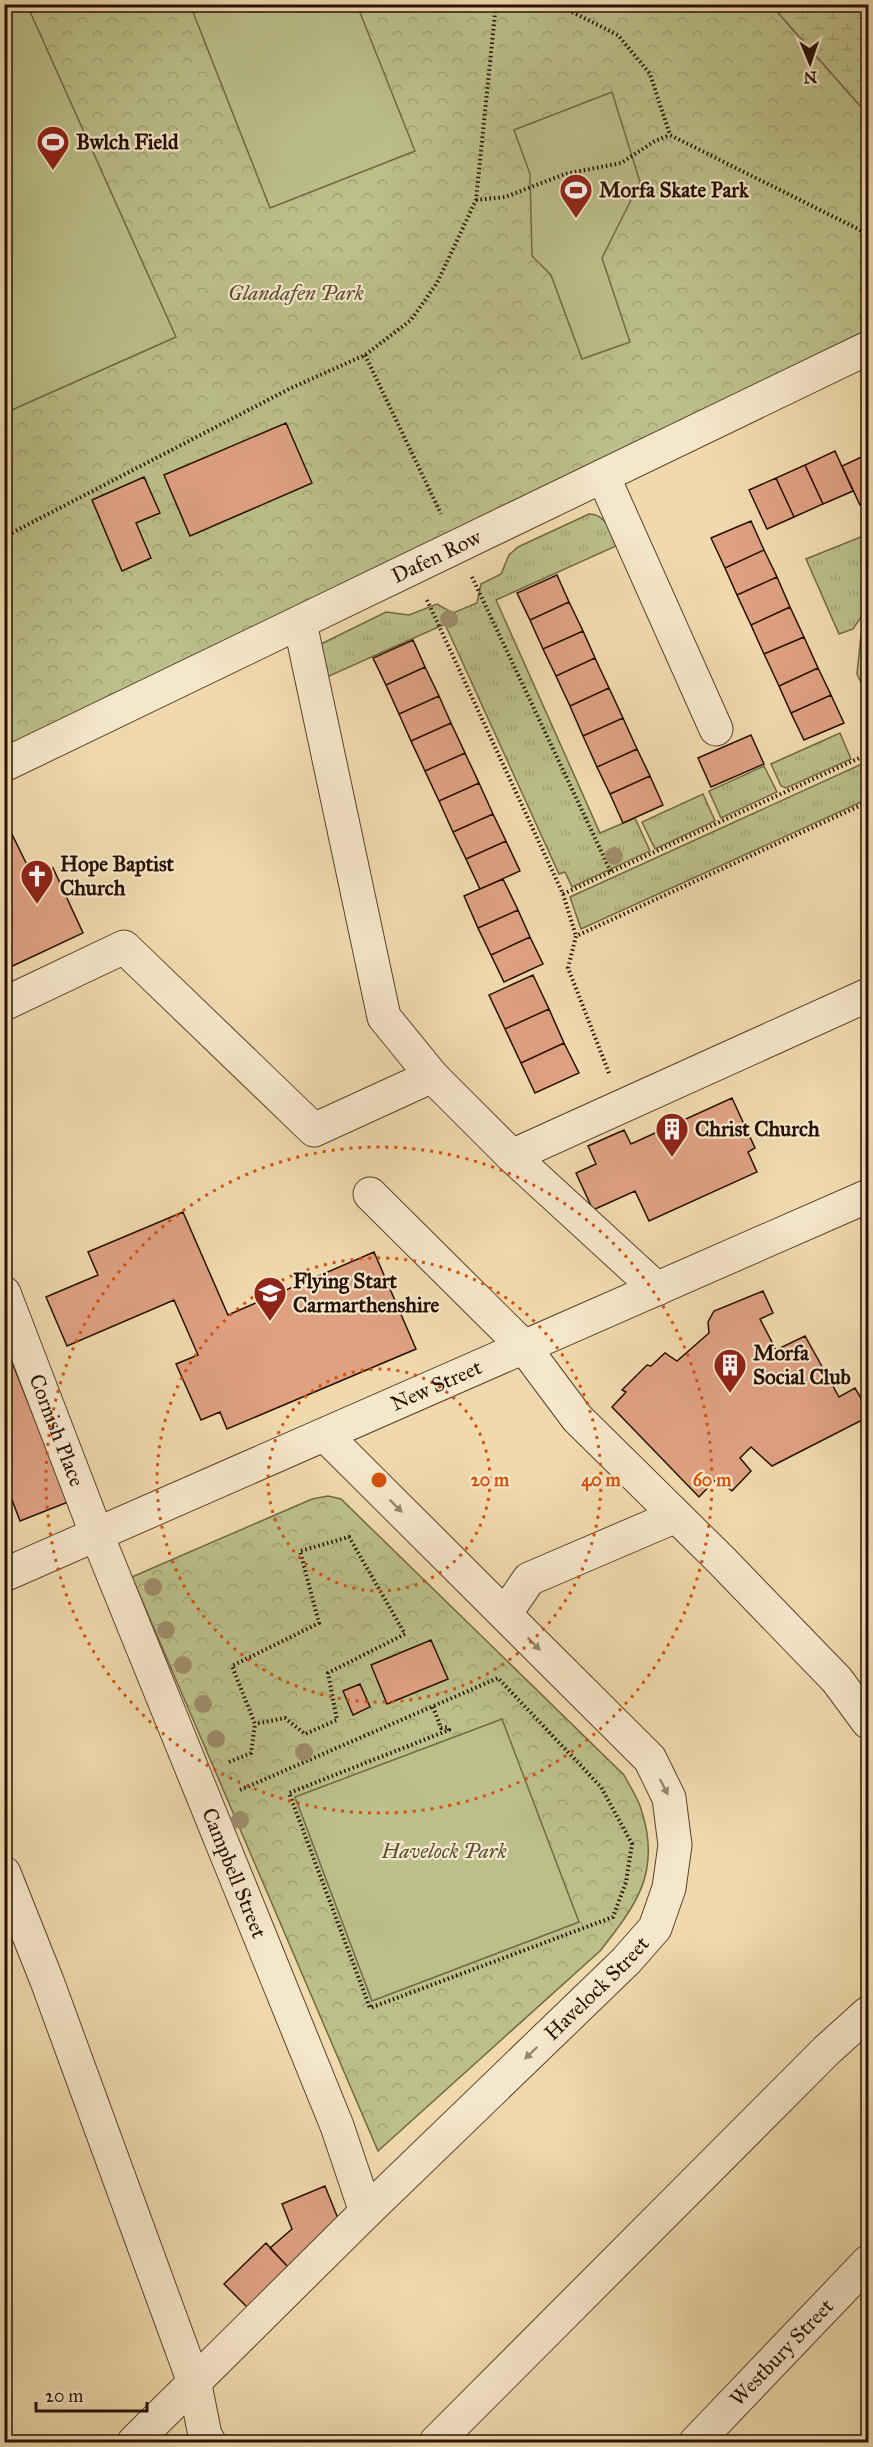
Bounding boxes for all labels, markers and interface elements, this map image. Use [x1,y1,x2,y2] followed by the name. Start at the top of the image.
[780,33,840,93] north arrow
[803,68,818,87] text: N
[35,124,71,171] sports icon: Bwlch Field
[76,129,179,155] place label: Bwlch Field
[558,172,594,219] sports icon: Morfa Skate Park
[599,177,750,203] place label: Morfa Skate Park
[228,280,365,306] park label: Glandafen Park
[387,524,485,589] street label: Dafen Row
[60,851,175,901] place label: Hope Baptist Church
[19,858,55,905] church icon: Hope Baptist Church
[654,1111,690,1158] building icon: Christ Church
[695,1116,820,1142] place label: Christ Church
[293,1268,439,1318] place label: Flying Start Carmarthenshire
[252,1275,288,1322] school or university icon: Flying Start Carmarthenshire
[753,1340,851,1390] place label: Morfa Social Club
[712,1347,748,1394] building icon: Morfa Social Club
[387,1354,486,1417] street label: New Street
[23,1370,90,1490] street label: Cornish Place
[471,1469,510,1491] text: 20 m
[581,1469,622,1492] text: 40 m
[693,1469,732,1491] text: 60 m
[369,1470,389,1490] centre of rings
[389,1498,403,1512] one-way arrow
[527,1636,541,1650] one-way arrow
[659,1779,669,1796] one-way arrow
[196,1804,273,1942] street label: Campbell Street
[380,1838,508,1864] park label: Havelock Park
[539,1931,655,2046] street label: Havelock Street
[525,2045,539,2059] one-way arrow
[724,2293,839,2411] street label: Westbury Street
[36,2375,147,2413] scale bar
[45,2385,83,2407] text: 20 m

